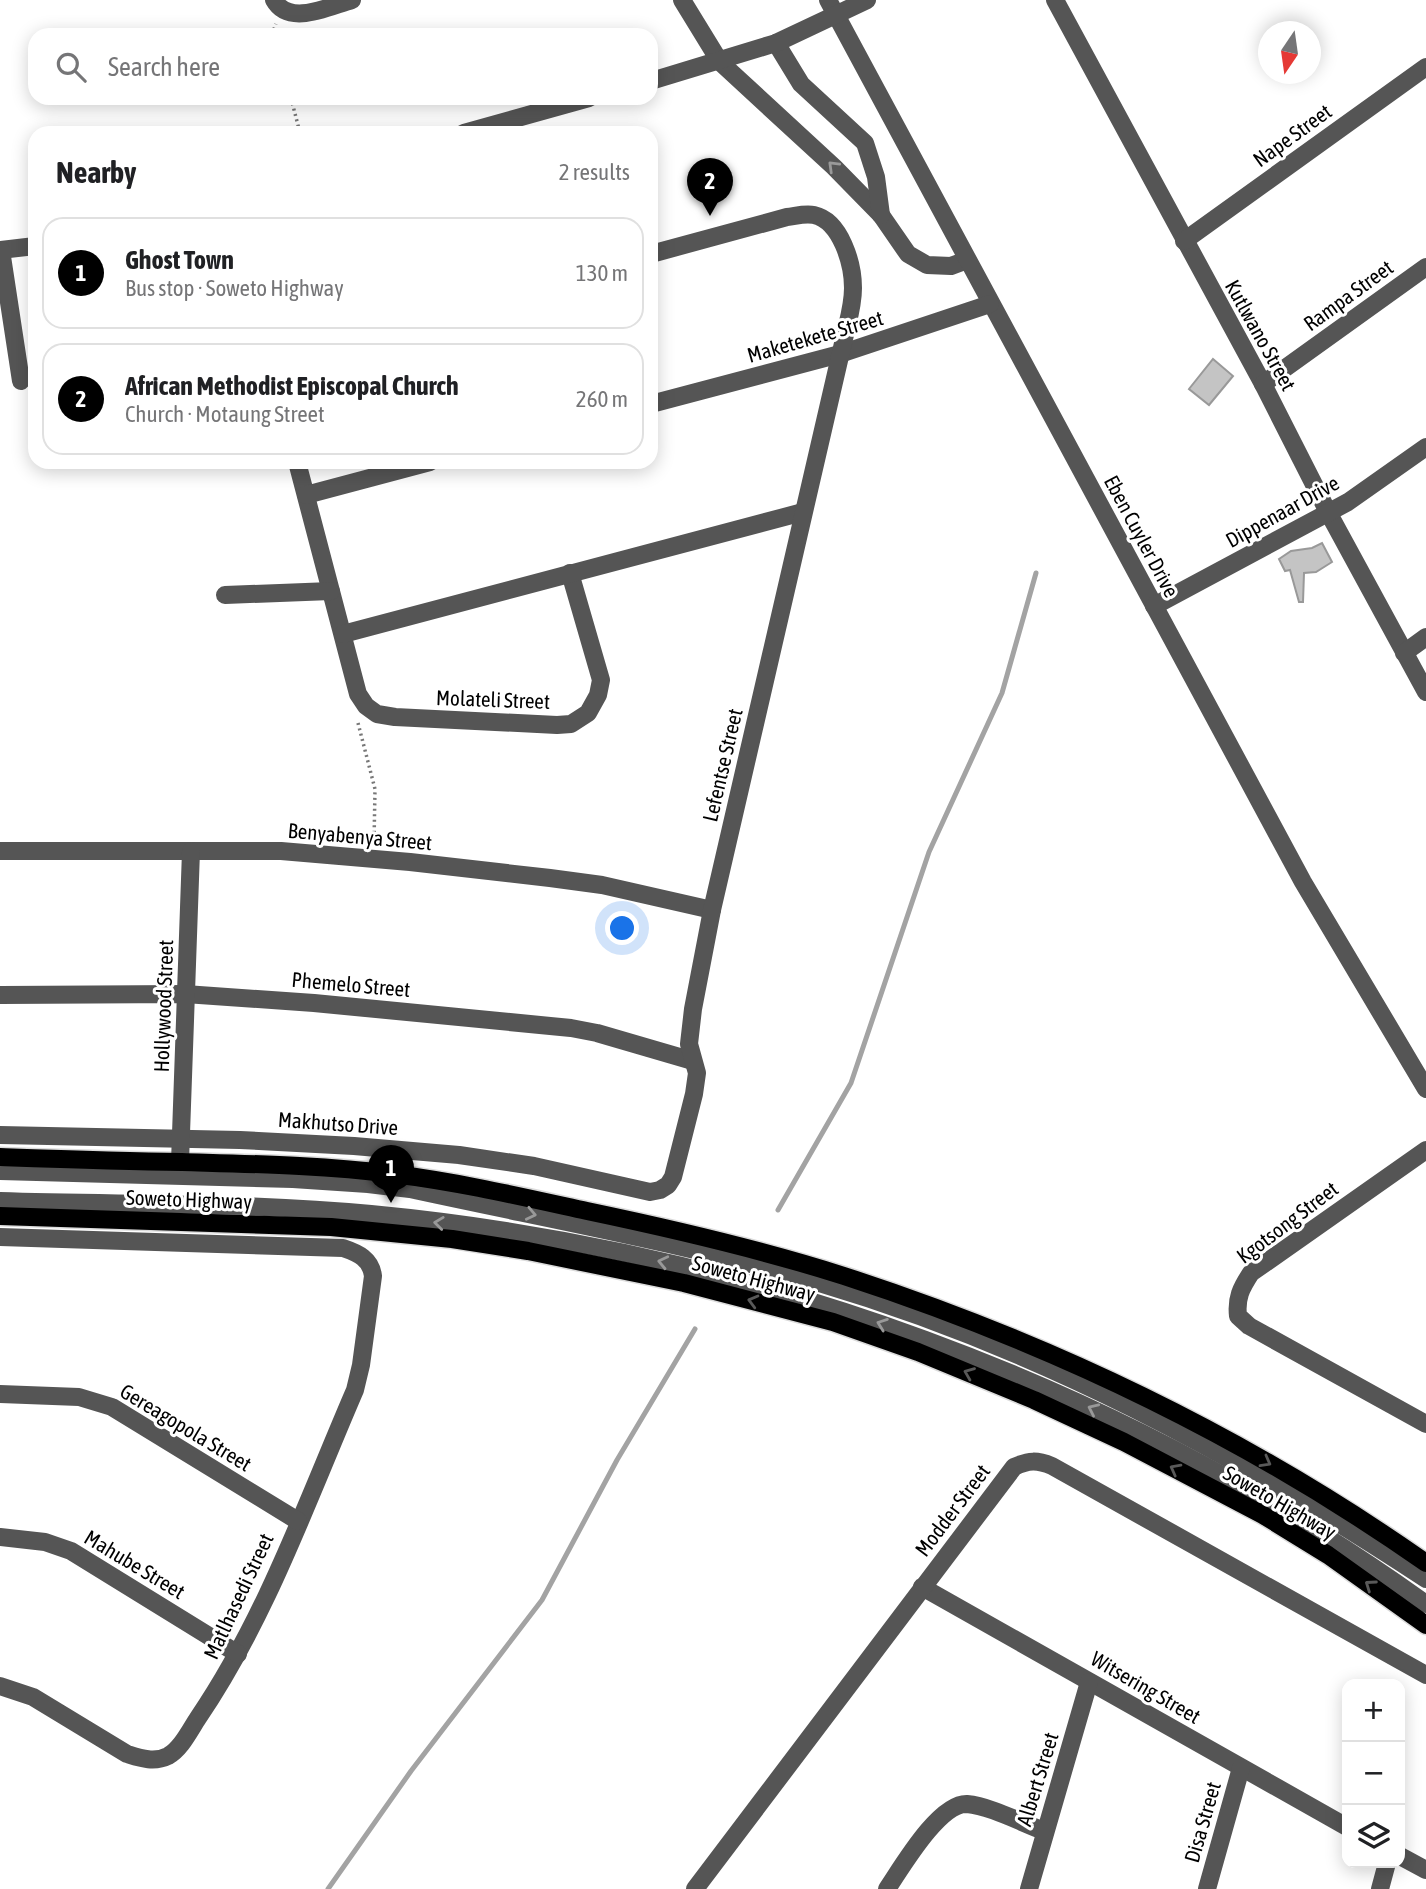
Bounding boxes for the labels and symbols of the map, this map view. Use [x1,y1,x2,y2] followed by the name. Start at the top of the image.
[1258,21,1321,84] north arrow
[1248,99,1336,171] street label: Nape Street
[687,158,733,216] pin: 2
[828,162,841,175] one-way arrow
[1299,255,1397,335] street label: Rampa Street
[1221,276,1301,394] street label: Kutlwano Street
[744,305,886,367] street label: Maketekete Street
[1221,470,1343,552] street label: Dippenaar Drive
[1100,471,1184,601] street label: Eben Cuyler Drive
[436,685,550,713] street label: Molateli Street
[697,706,747,824] street label: Lefentse Street
[287,818,433,854] street label: Benyabenya Street
[605,911,639,945] your location
[149,939,177,1073] street label: Hollywood Street
[291,967,411,1001] street label: Phemelo Street
[277,1107,399,1139] street label: Makhutso Drive
[368,1145,414,1203] pin: 1
[1232,1176,1342,1268] street label: Kgotsong Street
[126,1185,253,1213] street label: Soweto Highway
[525,1206,537,1221] one-way arrow
[433,1215,445,1230] one-way arrow
[690,1250,818,1306] street label: Soweto Highway
[657,1256,669,1271] one-way arrow
[748,1295,760,1309] one-way arrow
[876,1318,888,1332] one-way arrow
[964,1368,976,1382] one-way arrow
[116,1378,256,1476] street label: Gereagopola Street
[1088,1403,1100,1417] one-way arrow
[1258,1453,1271,1467] one-way arrow
[910,1459,994,1561] street label: Modder Street
[1219,1460,1341,1544] street label: Soweto Highway
[1170,1464,1182,1477] one-way arrow
[81,1525,189,1603] street label: Mahube Street
[198,1529,278,1663] street label: Matlhasedi Street
[1365,1581,1378,1593] one-way arrow
[1087,1646,1205,1728] street label: Witsering Street
[1011,1729,1063,1829] street label: Albert Street
[1179,1779,1225,1865] street label: Disa Street

